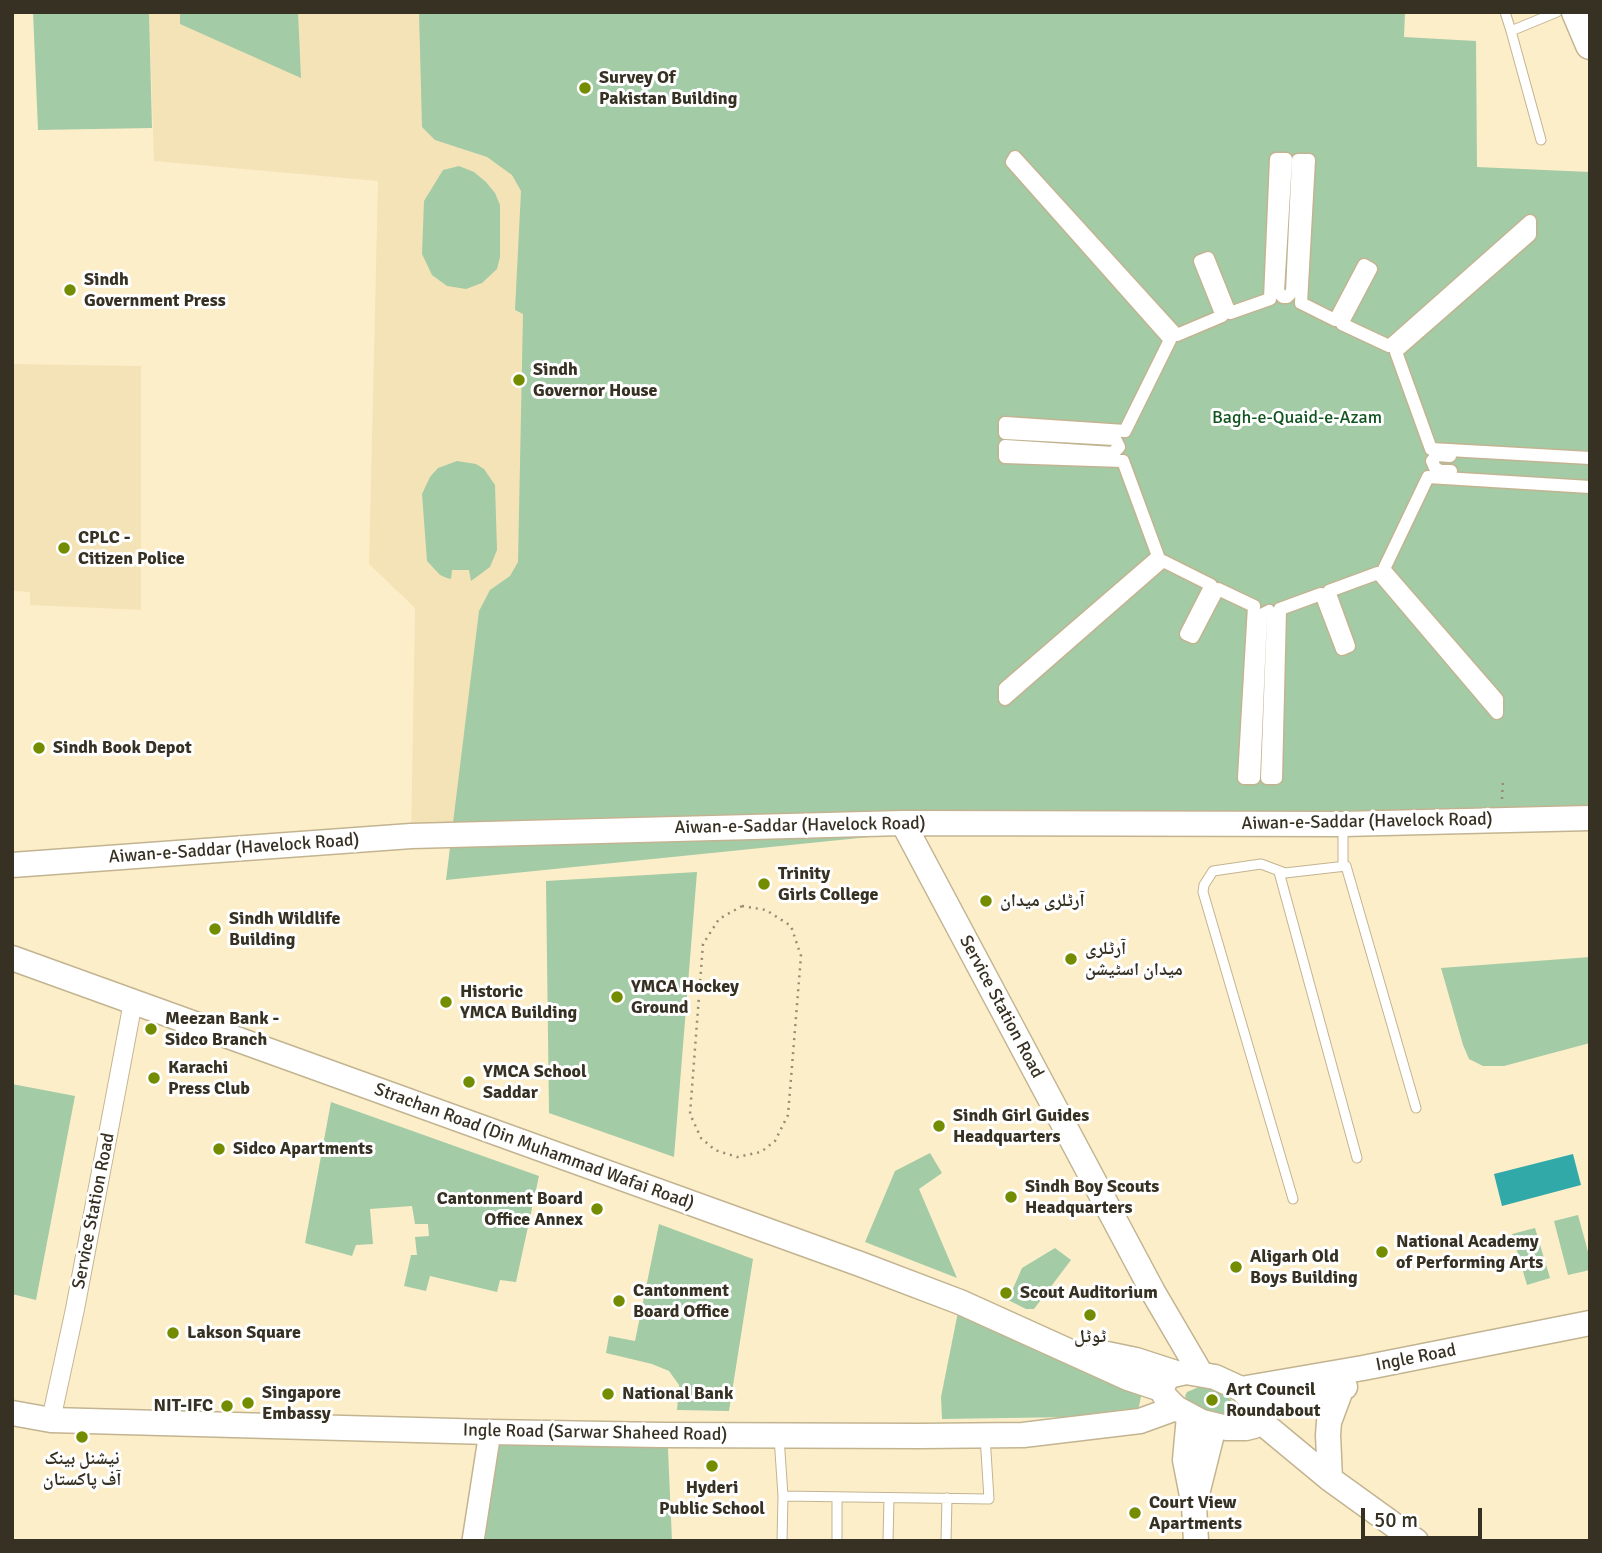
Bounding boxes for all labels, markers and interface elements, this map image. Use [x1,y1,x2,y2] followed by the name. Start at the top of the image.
[599,67,737,110] place label: Survey Of Pakistan Building
[577,80,593,96] marker: Survey Of Pakistan Building
[84,269,226,312] place label: Sindh Government Press
[62,282,78,298] marker: Sindh Government Press
[533,359,657,402] place label: Sindh Governor House
[511,372,527,388] marker: Sindh Governor House
[1212,407,1382,429] park label: Bagh-e-Quaid-e-Azam
[78,527,185,570] place label: CPLC - Citizen Police
[56,540,72,556] marker: CPLC - Citizen Police
[53,737,192,759] place label: Sindh Book Depot
[31,740,47,756] marker: Sindh Book Depot
[1241,809,1493,835] street label: Aiwan-e-Saddar (Havelock Road)
[674,813,926,839] street label: Aiwan-e-Saddar (Havelock Road)
[108,829,360,869] street label: Aiwan-e-Saddar (Havelock Road)
[778,863,879,906] place label: Trinity Girls College
[756,876,772,892] marker: Trinity Girls College
[1000,890,1085,912] place label: آرٹلری میدان
[978,893,994,909] marker: آرٹلری میدان
[229,908,341,950] place label: Sindh Wildlife Building
[207,921,223,937] marker: Sindh Wildlife Building
[954,932,1048,1082] street label: Service Station Road
[1085,938,1183,981] place label: آرٹلری میدان اسٹیشن
[1063,951,1079,967] marker: آرٹلری میدان اسٹیشن
[631,976,739,1018] place label: YMCA Hockey Ground
[460,981,577,1024] place label: Historic YMCA Building
[609,989,625,1005] marker: YMCA Hockey Ground
[438,994,454,1010] marker: Historic YMCA Building
[165,1008,279,1050] place label: Meezan Bank - Sidco Branch
[143,1021,159,1037] marker: Meezan Bank - Sidco Branch
[168,1057,250,1100] place label: Karachi Press Club
[483,1061,587,1104] place label: YMCA School Saddar
[146,1070,162,1086] marker: Karachi Press Club
[461,1074,477,1090] marker: YMCA School Saddar
[371,1079,697,1215] street label: Strachan Road (Din Muhammad Wafai Road)
[953,1105,1089,1148] place label: Sindh Girl Guides Headquarters
[931,1118,947,1134] marker: Sindh Girl Guides Headquarters
[68,1131,120,1291] street label: Service Station Road
[233,1138,373,1160] place label: Sidco Apartments
[211,1141,227,1157] marker: Sidco Apartments
[1025,1176,1159,1218] place label: Sindh Boy Scouts Headquarters
[437,1188,583,1230] place label: Cantonment Board Office Annex
[1003,1189,1019,1205] marker: Sindh Boy Scouts Headquarters
[589,1201,605,1217] marker: Cantonment Board Office Annex
[1396,1231,1543,1274] place label: National Academy of Performing Arts
[1374,1244,1390,1260] marker: National Academy of Performing Arts
[1250,1246,1358,1288] place label: Aligarh Old Boys Building
[1228,1259,1244,1275] marker: Aligarh Old Boys Building
[633,1280,729,1322] place label: Cantonment Board Office
[1020,1282,1158,1304] place label: Scout Auditorium
[998,1285,1014,1301] marker: Scout Auditorium
[611,1293,627,1309] marker: Cantonment Board Office
[1082,1307,1098,1323] marker: ٹوٹل
[187,1322,301,1344] place label: Lakson Square
[165,1325,181,1341] marker: Lakson Square
[1074,1326,1106,1348] place label: ٹوٹل
[1374,1340,1458,1376] street label: Ingle Road
[1226,1379,1320,1422] place label: Art Council Roundabout
[262,1382,341,1424] place label: Singapore Embassy
[622,1383,733,1405] place label: National Bank
[600,1386,616,1402] marker: National Bank
[1204,1392,1220,1408] marker: Art Council Roundabout
[154,1395,213,1417] place label: NIT-IFC
[240,1395,256,1411] marker: Singapore Embassy
[219,1398,235,1414] marker: NIT-IFC
[463,1420,727,1446] street label: Ingle Road (Sarwar Shaheed Road)
[74,1429,90,1445] marker: نیشنل بینک آف پاکستان
[43,1448,121,1490] place label: نیشنل بینک آف پاکستان
[704,1458,720,1474] marker: Hyderi Public School
[659,1477,765,1520] place label: Hyderi Public School
[1149,1492,1242,1534] place label: Court View Apartments
[1364,1494,1485,1538] scale bar
[1127,1505,1143,1521] marker: Court View Apartments
[1374,1507,1418,1533] text: 50 m

